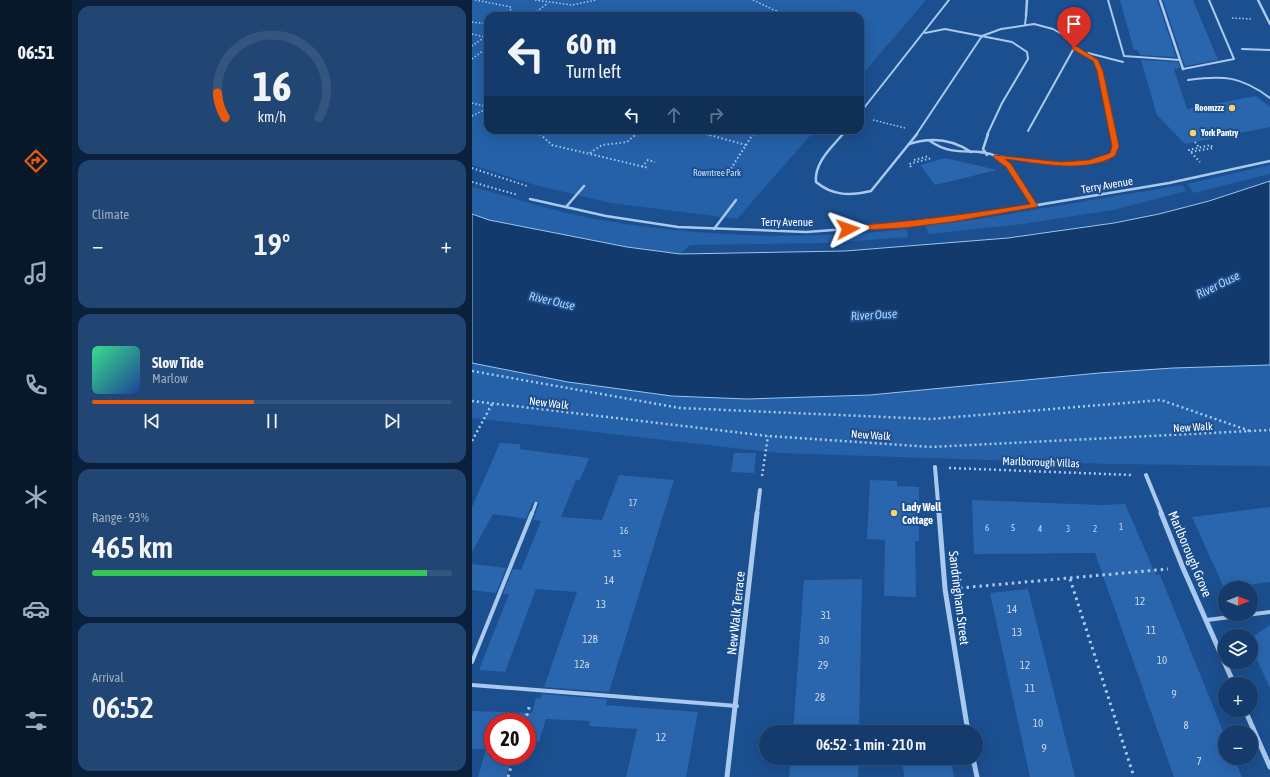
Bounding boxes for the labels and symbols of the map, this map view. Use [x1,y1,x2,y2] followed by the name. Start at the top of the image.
[1057,7.0,1091,48] pin
[1195,103,1225,113] place label: Roomzzz
[1227,103,1237,113] marker: Roomzzz
[1188,128,1198,138] marker: York Pantry
[1200,128,1239,138] place label: York Pantry
[693,168,741,178] park label: Rowntree Park
[1080,175,1134,195] street label: Terry Avenue
[827,208,869,250] position arrow
[761,216,813,228] street label: Terry Avenue
[1194,268,1243,302] water label: River Ouse
[528,289,577,313] water label: River Ouse
[850,307,898,323] water label: River Ouse
[528,395,570,411] street label: New Walk
[1173,420,1213,434] street label: New Walk
[851,428,892,442] street label: New Walk
[1002,455,1080,469] street label: Marlborough Villas
[629,498,637,508] house number: 17
[902,501,942,526] place label: Lady Well Cottage
[889,508,899,518] marker: Lady Well Cottage
[1165,509,1215,599] street label: Marlborough Grove
[1119,522,1123,532] house number: 1
[985,523,989,533] house number: 6
[1011,523,1015,533] house number: 5
[1038,524,1042,534] house number: 4
[1066,524,1070,534] house number: 3
[1093,524,1097,534] house number: 2
[620,526,628,536] house number: 16
[613,549,621,559] house number: 15
[946,550,972,646] street label: Sandringham Street
[724,570,748,656] street label: New Walk Terrace
[604,574,614,586] house number: 14
[1218,581,1258,621] north arrow
[1135,595,1145,607] house number: 12
[596,598,606,610] house number: 13
[1007,603,1017,615] house number: 14
[821,609,831,621] house number: 31
[1146,624,1156,636] house number: 11
[1012,626,1022,638] house number: 13
[582,633,599,645] house number: 12B
[819,634,829,646] house number: 30
[1157,654,1167,666] house number: 10
[574,658,590,670] house number: 12a
[818,659,828,671] house number: 29
[1020,659,1030,671] house number: 12
[1025,682,1035,694] house number: 11
[1171,688,1177,700] house number: 9
[815,691,825,703] house number: 28
[484,713,536,765] speed limit sign: 20
[1033,717,1043,729] house number: 10
[1183,719,1189,731] house number: 8
[656,731,666,743] house number: 12
[1041,742,1047,754] house number: 9
[1196,755,1202,767] house number: 7

